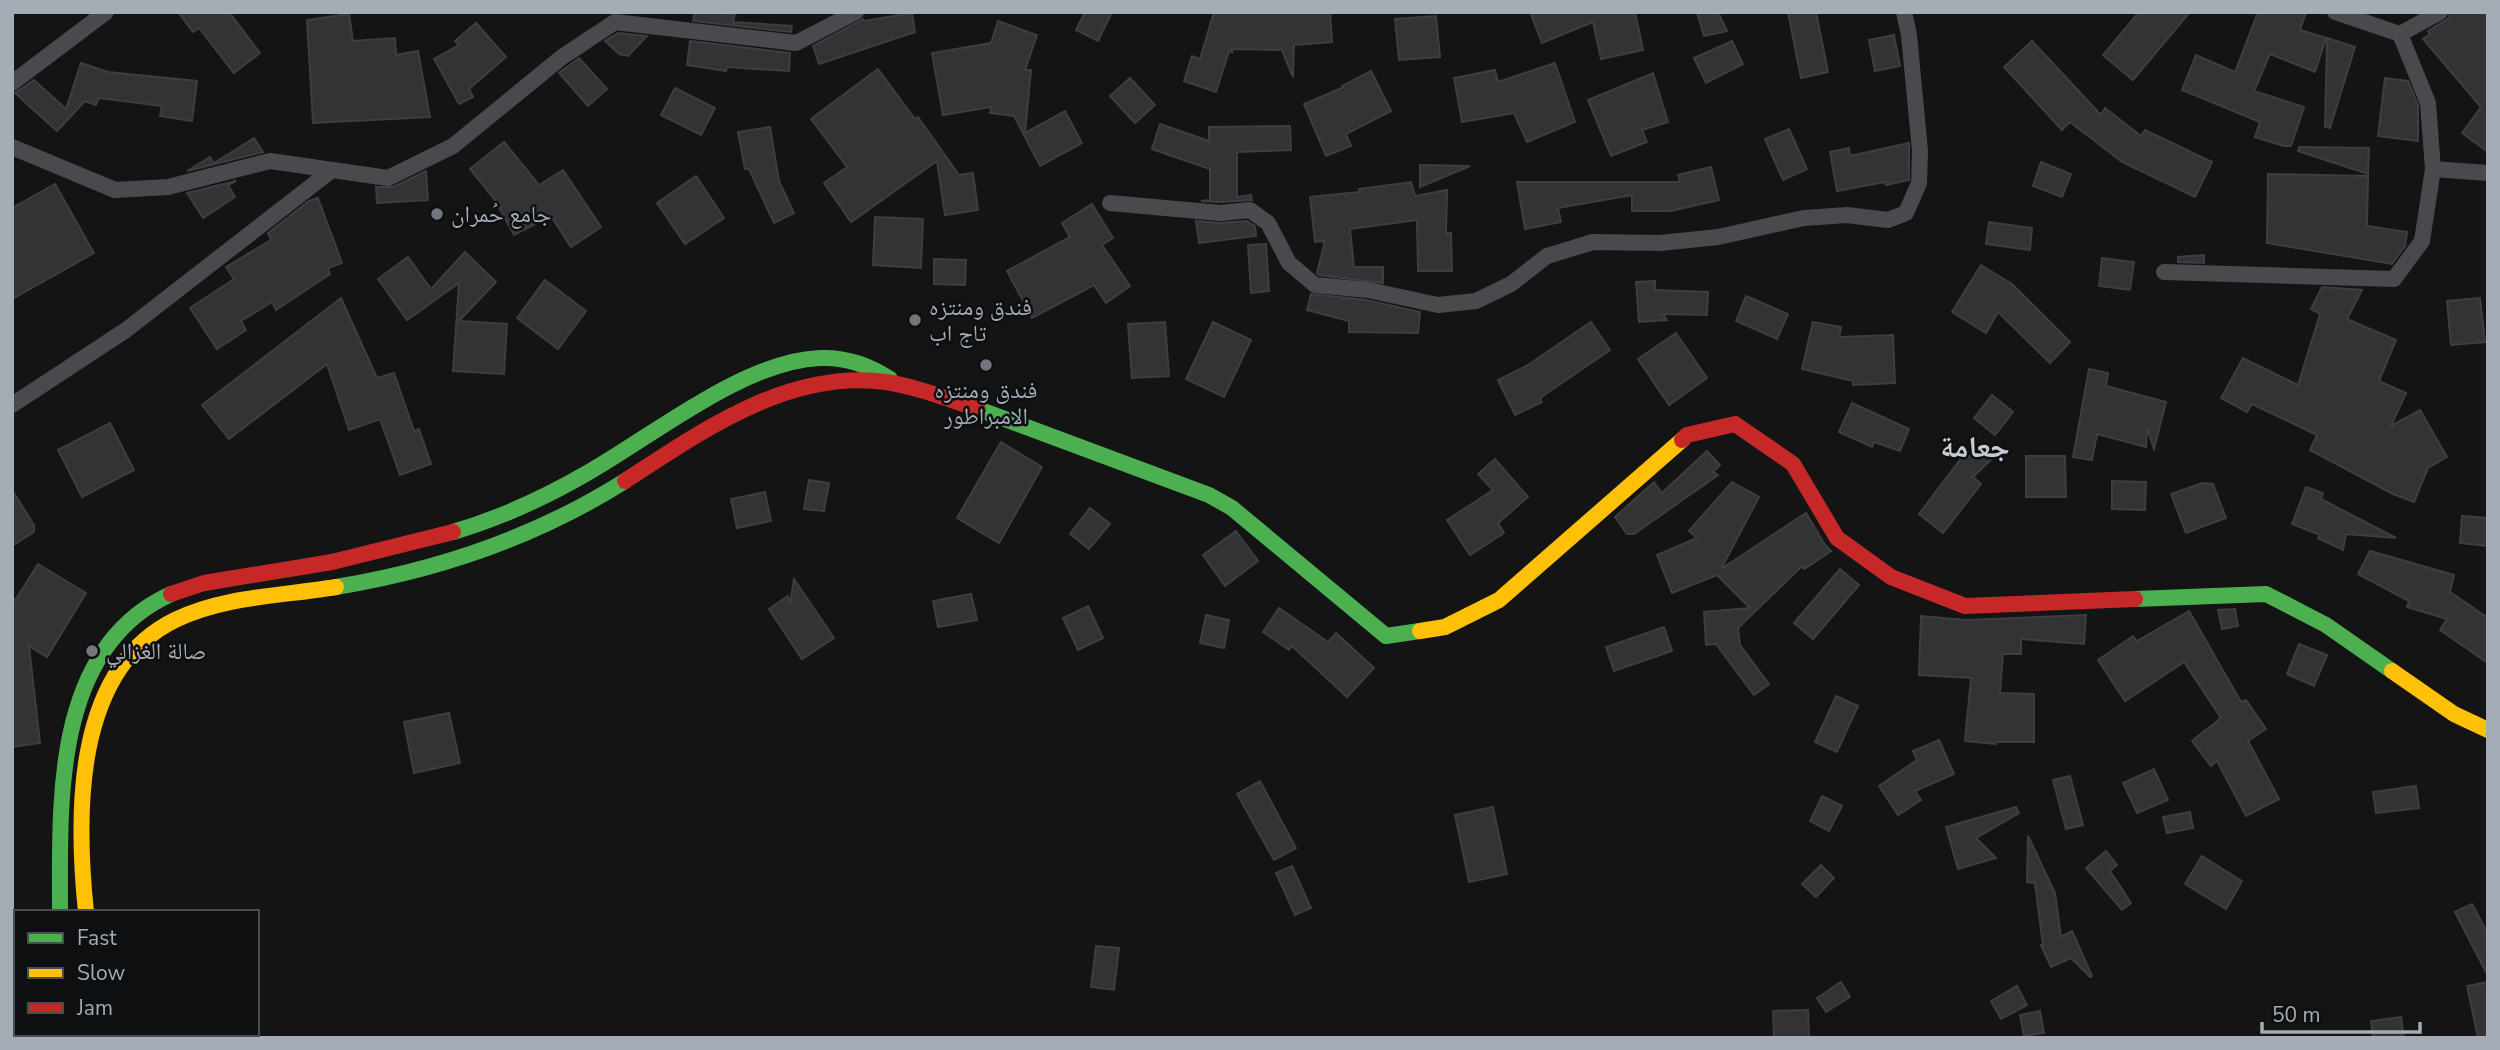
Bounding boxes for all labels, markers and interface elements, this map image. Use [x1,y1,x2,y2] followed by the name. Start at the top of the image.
[451,199,551,230] place label: جامع حُمران
[429,206,445,222] marker: جامع حُمران
[929,292,1032,349] place label: فندق ومنتزه تاج اب
[907,312,923,328] marker: فندق ومنتزه تاج اب
[978,357,994,373] marker: فندق ومنتزه الامبراطور
[935,375,1038,432] place label: فندق ومنتزه الامبراطور
[1940,427,2010,468] district label: جعامة
[106,636,206,669] place label: صالة الغزالي
[84,643,100,659] marker: صالة الغزالي
[14,910,259,1036] legend
[77,924,117,952] text: Fast
[77,959,126,987] text: Slow
[2262,990,2420,1034] scale bar
[76,994,113,1022] text: Jam
[2272,1001,2321,1029] text: 50 m

